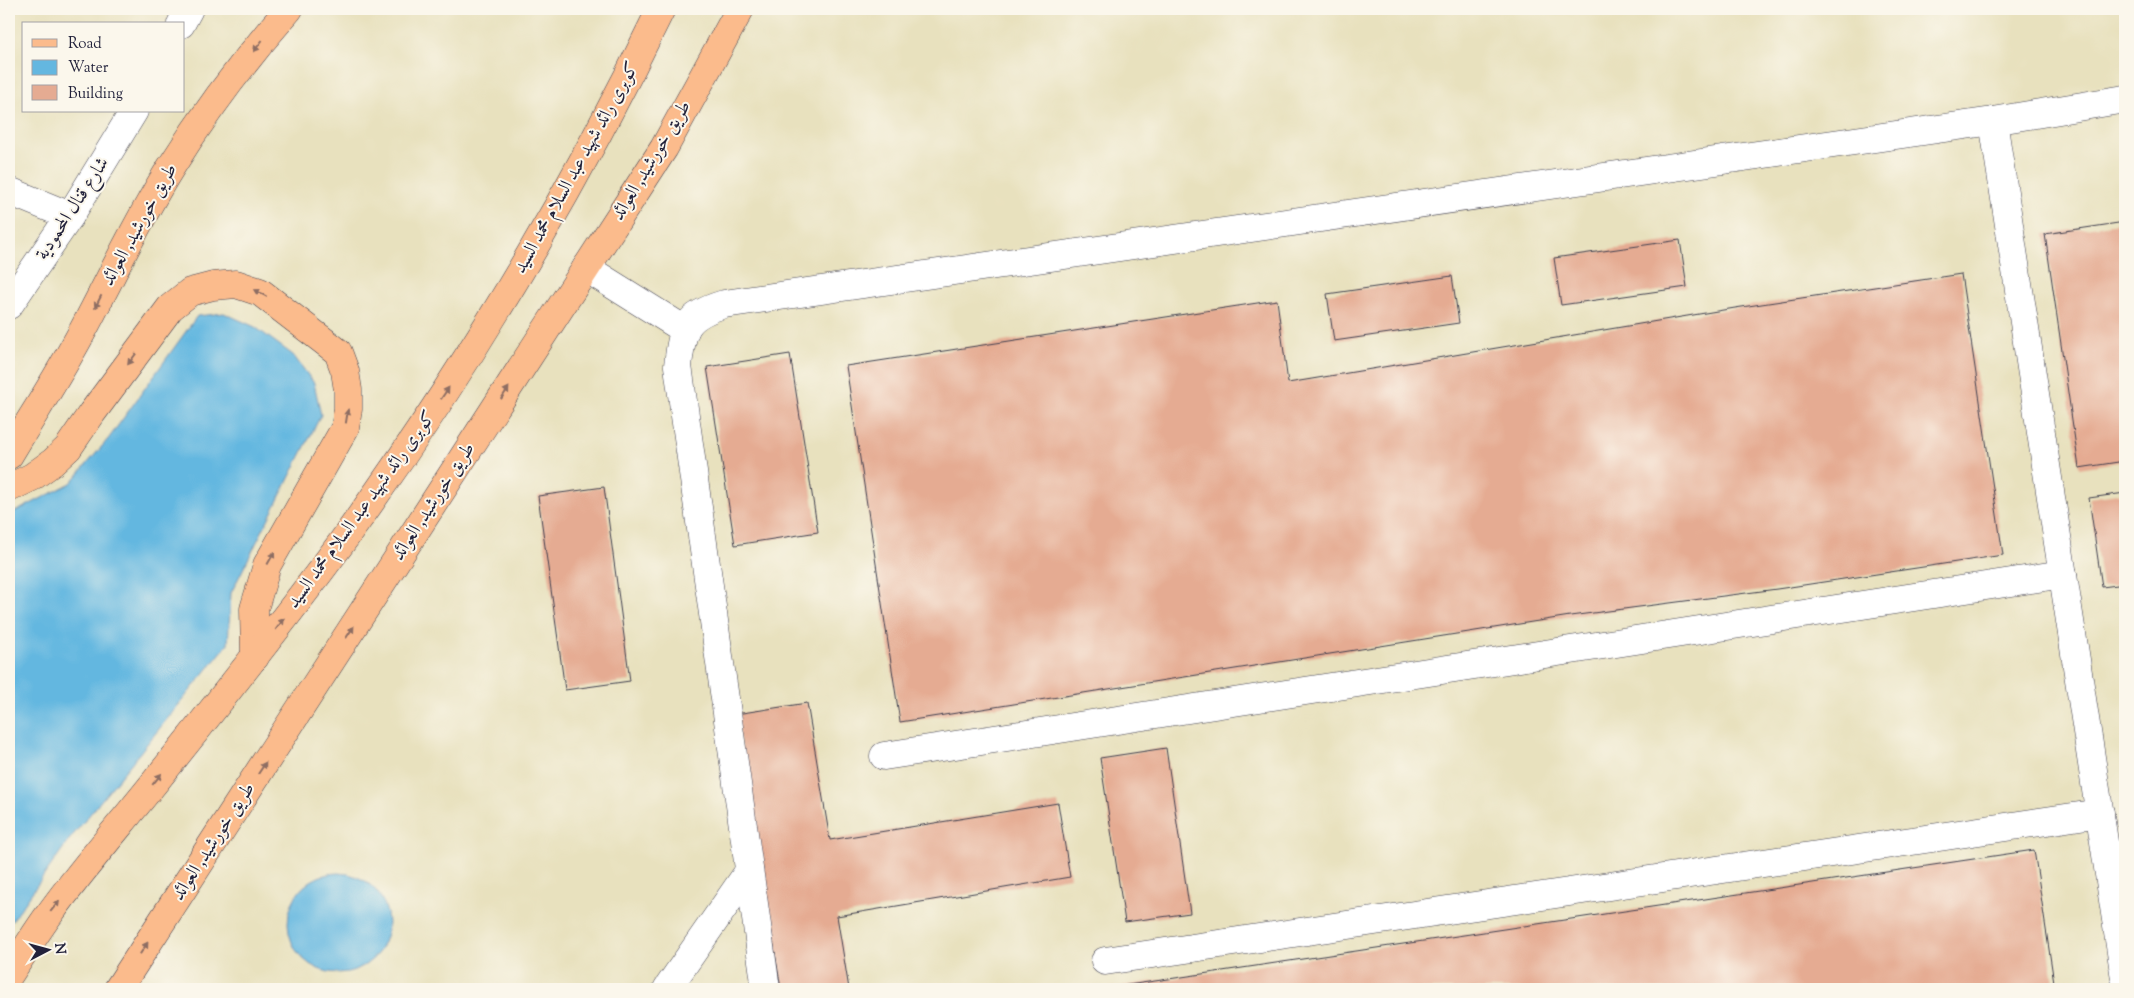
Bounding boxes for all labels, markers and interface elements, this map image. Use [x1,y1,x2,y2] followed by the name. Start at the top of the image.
[22,22,185,112] legend
[68,34,102,55] text: Road
[252,39,263,52] one-way arrow
[507,57,648,279] street label: كوبرى رائد شهيد عبد السلام محمد السيد
[68,58,109,79] text: Water
[68,84,123,105] text: Building
[605,96,699,226] street label: طريق خورشيد, العوائد
[30,152,116,266] street label: شارع قنال المحمودية
[95,159,185,291] street label: طريق خورشيد, العوائد
[253,289,268,297] one-way arrow
[94,294,102,309] one-way arrow
[126,352,137,365] one-way arrow
[441,386,450,399] one-way arrow
[500,386,510,399] one-way arrow
[281,406,444,615] street label: كوبرى رائد شهيد عبد السلام محمد السيد
[343,407,351,423] one-way arrow
[386,438,482,566] street label: طريق خورشيد, العوائد
[266,552,275,565] one-way arrow
[274,618,285,631] one-way arrow
[345,625,355,638] one-way arrow
[257,761,266,775] one-way arrow
[152,772,162,786] one-way arrow
[166,778,262,906] street label: طريق خورشيد, العوائد
[50,900,61,913] one-way arrow
[22,926,72,976] north arrow
[48,942,69,955] text: N
[140,942,149,955] one-way arrow

